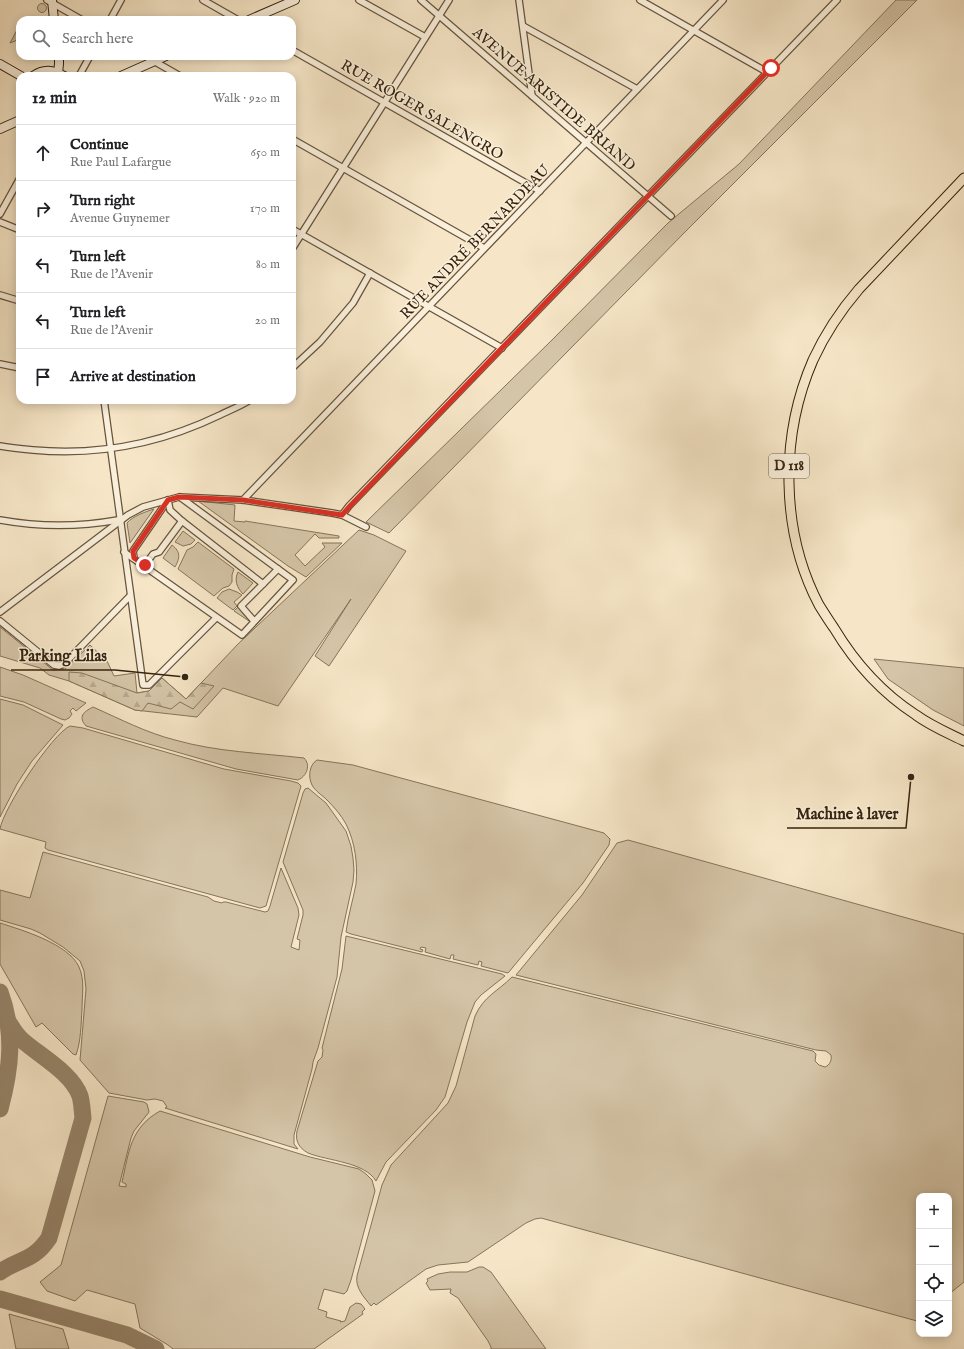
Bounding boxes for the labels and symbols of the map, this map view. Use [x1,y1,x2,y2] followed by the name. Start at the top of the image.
[468,22,640,175] street label: AVENUE ARISTIDE BRIAND
[337,56,507,164] street label: RUE ROGER SALENGRO
[762,59,780,77] route start
[396,161,554,323] street label: RUE ANDRÉ BERNARDEAU
[769,454,809,478] road number: D 118
[136,556,154,574] route end
[11,642,115,670] callout: Parking Lilas
[19,647,107,667] text: Parking Lilas
[787,800,906,828] callout: Machine à laver
[796,805,898,825] text: Machine à laver

